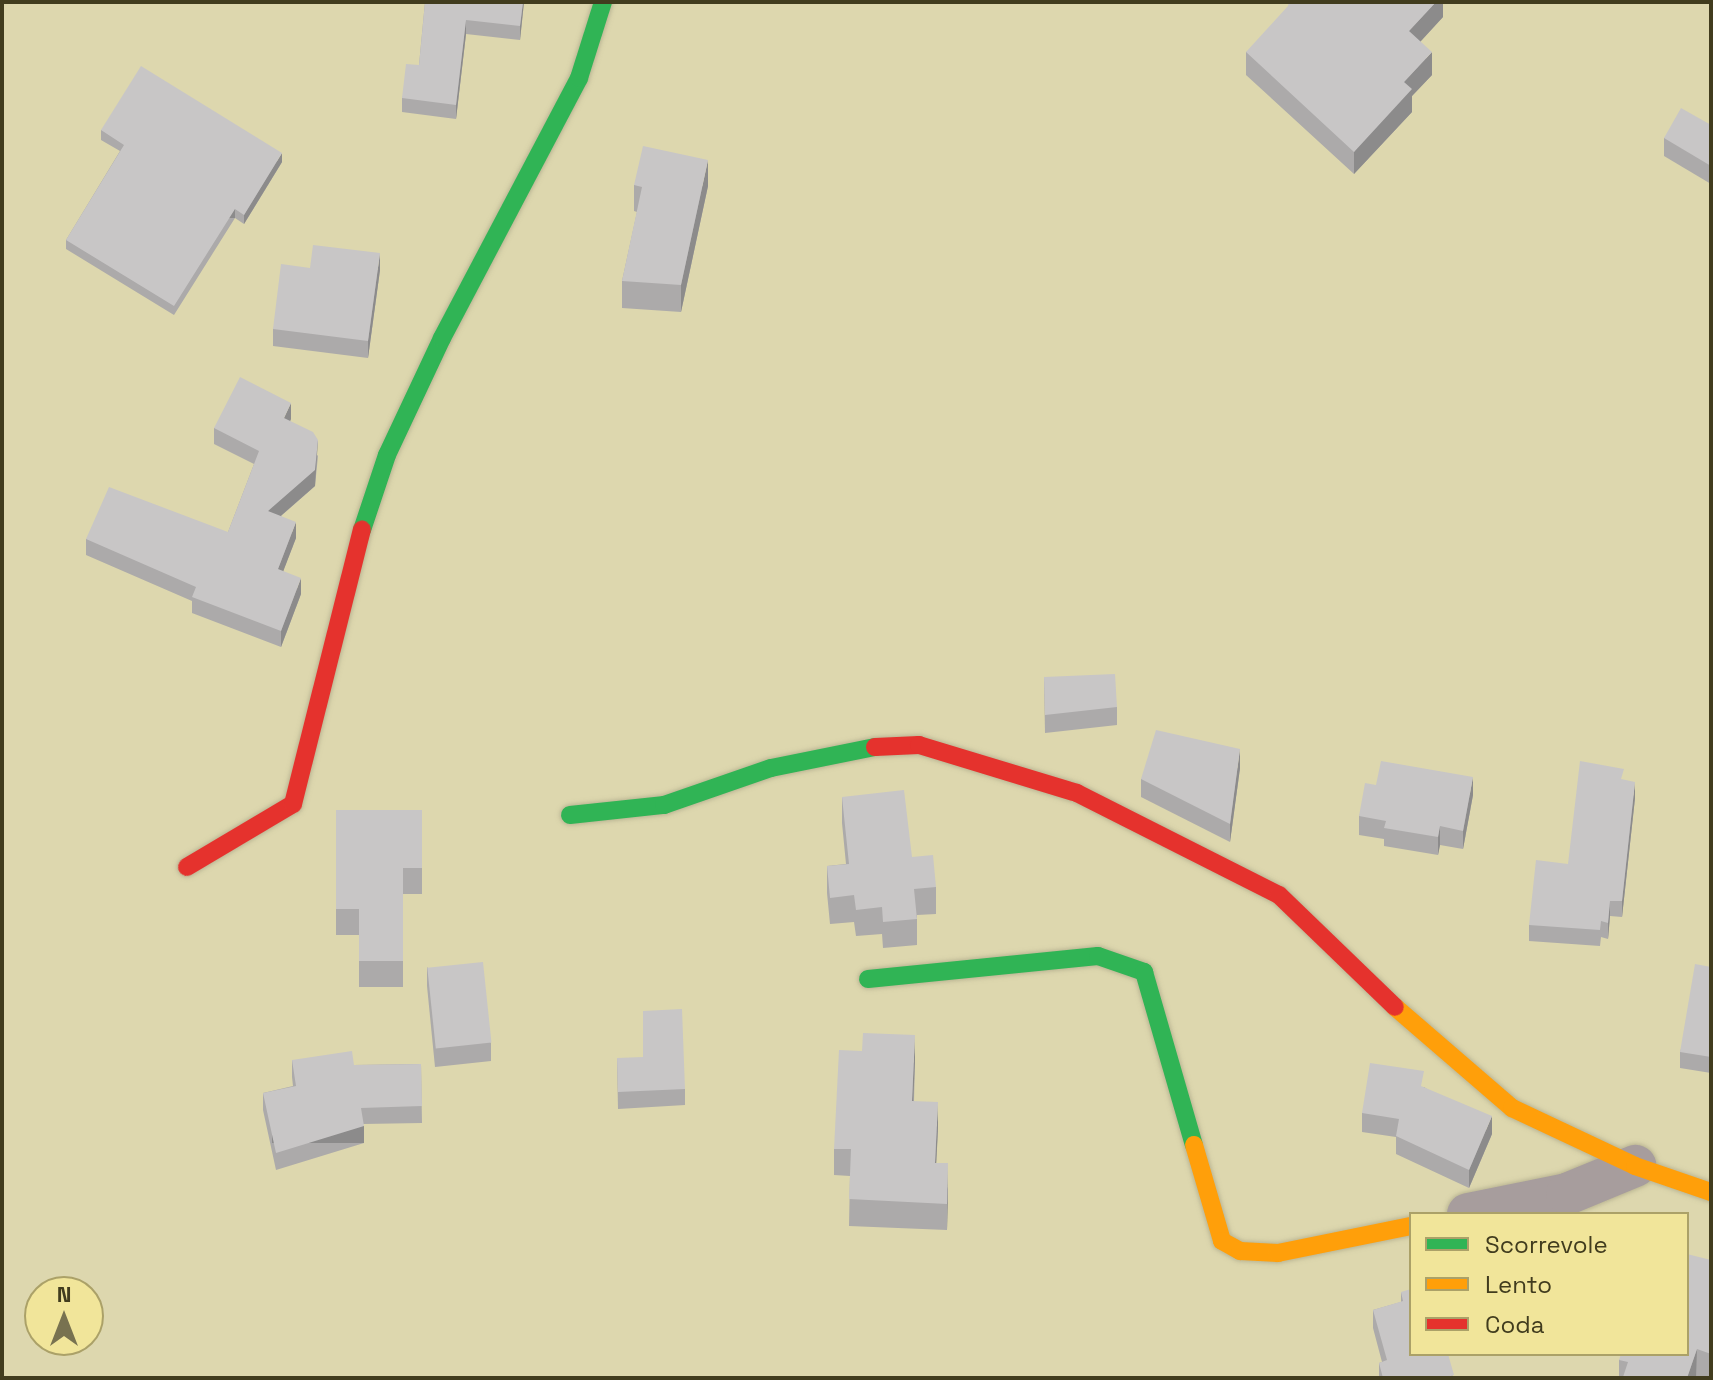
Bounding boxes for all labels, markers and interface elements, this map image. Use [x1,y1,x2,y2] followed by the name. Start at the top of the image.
[1409,1212,1689,1356] legend
[1485,1229,1608,1260] text: Scorrevole
[1485,1269,1552,1300] text: Lento
[24,1276,104,1356] north arrow
[57,1280,71,1308] text: N
[1485,1309,1545,1340] text: Coda

